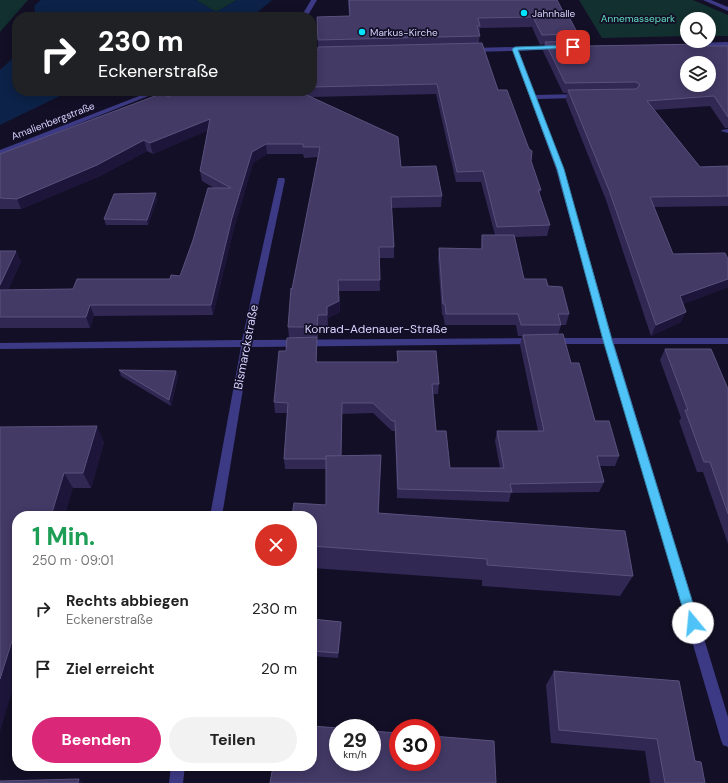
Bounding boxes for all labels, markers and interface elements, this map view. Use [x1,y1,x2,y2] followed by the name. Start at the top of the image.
[532,7,576,20] place label: Jahnhalle
[519,8,529,18] marker: Jahnhalle
[601,12,675,25] park label: Annemassepark
[680,12,716,92] map controls
[680,12,716,48] button: search
[98,23,184,60] text: 230 m
[370,26,438,39] place label: Markus-Kirche
[357,27,367,37] marker: Markus-Kirche
[32,28,84,80] icon: right
[556,30,590,64] pin
[562,36,584,58] icon: arrive
[680,56,716,92] button: layers
[98,59,218,83] text: Eckenerstraße
[10,99,97,143] street label: Amalienbergstraße
[230,303,262,391] street label: Bismarckstraße
[305,321,447,337] street label: Konrad-Adenauer-Straße
[32,521,95,552] text: 1 Min.
[255,524,297,566] button: close
[32,552,113,569] text: 250 m · 09:01
[66,591,189,611] text: Rechts abbiegen
[32,598,54,620] icon: right
[252,599,297,619] text: 230 m
[672,602,714,644] position arrow
[66,611,153,628] text: Eckenerstraße
[32,658,54,680] icon: arrive
[66,659,155,679] text: Ziel erreicht
[261,659,297,679] text: 20 m
[32,717,161,763] button: Beenden
[169,717,297,763] button: Teilen
[389,719,441,771] speed limit sign: 30
[343,727,367,753] text: 29
[343,748,367,761] text: km/h

